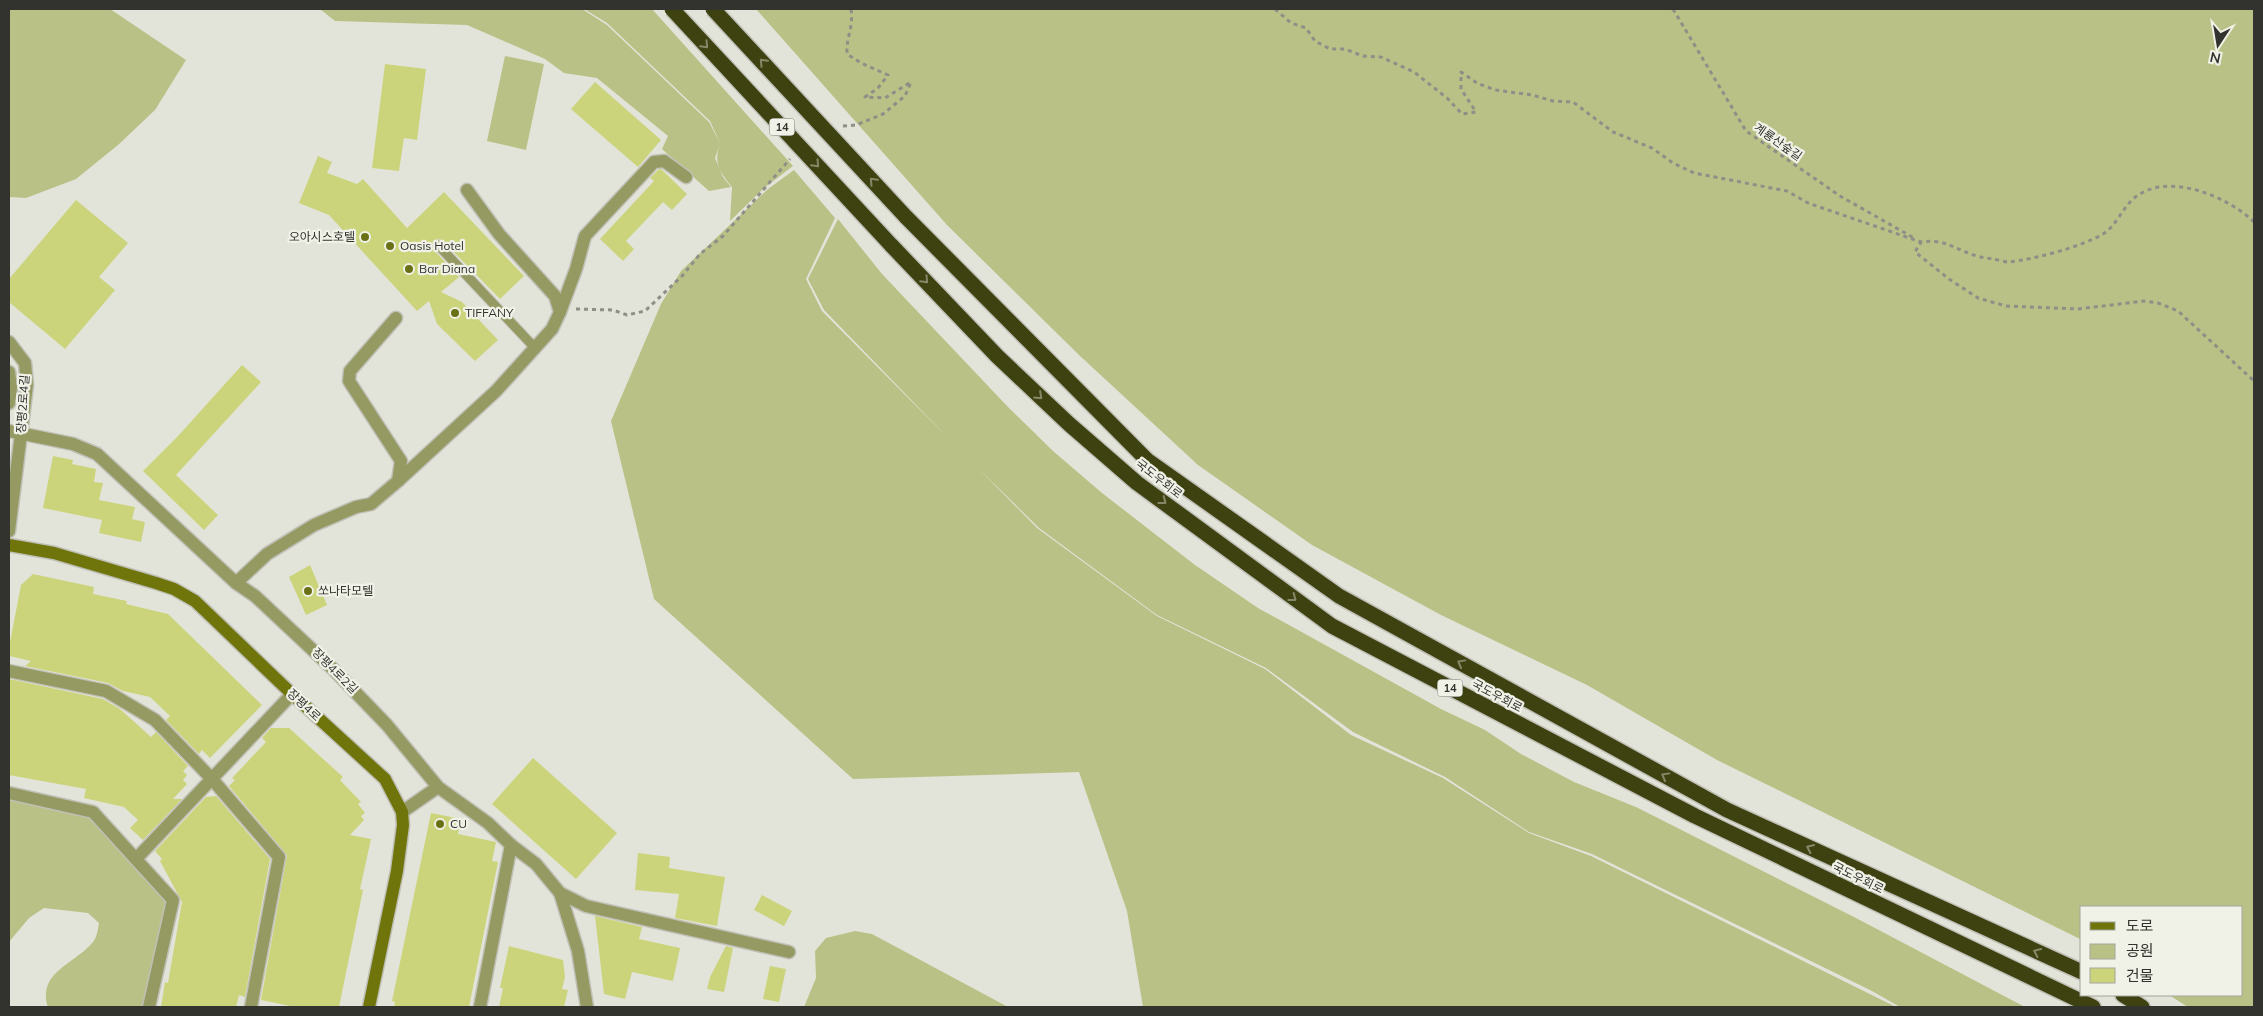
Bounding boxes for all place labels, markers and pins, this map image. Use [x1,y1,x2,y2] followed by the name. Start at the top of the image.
[289,229,355,244] place label: 오아시스호텔
[359,231,371,243] marker: 오아시스호텔
[400,238,464,253] place label: Oasis Hotel
[384,240,396,252] marker: Oasis Hotel
[419,261,475,276] place label: Bar Diana
[403,263,415,275] marker: Bar Diana
[465,305,514,320] place label: TIFFANY
[449,307,461,319] marker: TIFFANY
[318,583,373,598] place label: 쏘나타모텔
[302,585,314,597] marker: 쏘나타모텔
[450,816,467,831] place label: CU
[434,818,446,830] marker: CU

